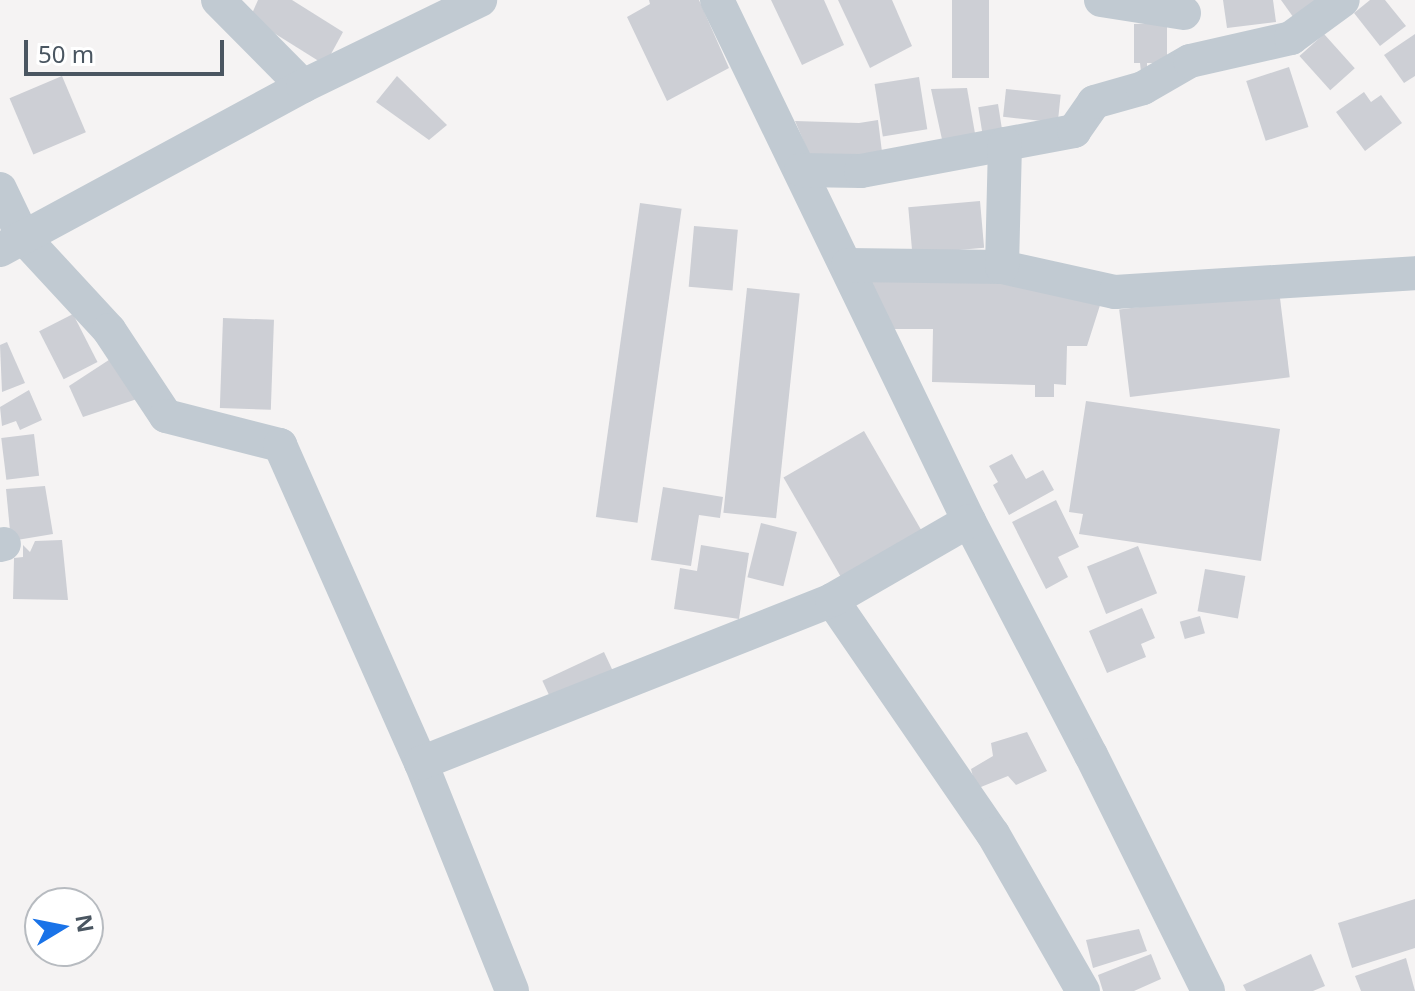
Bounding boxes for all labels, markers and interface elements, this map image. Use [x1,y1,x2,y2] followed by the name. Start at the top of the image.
[28,24,228,74] scale bar
[38,37,94,70] text: 50 m
[24,887,104,967] north arrow
[69,912,102,935] text: N

